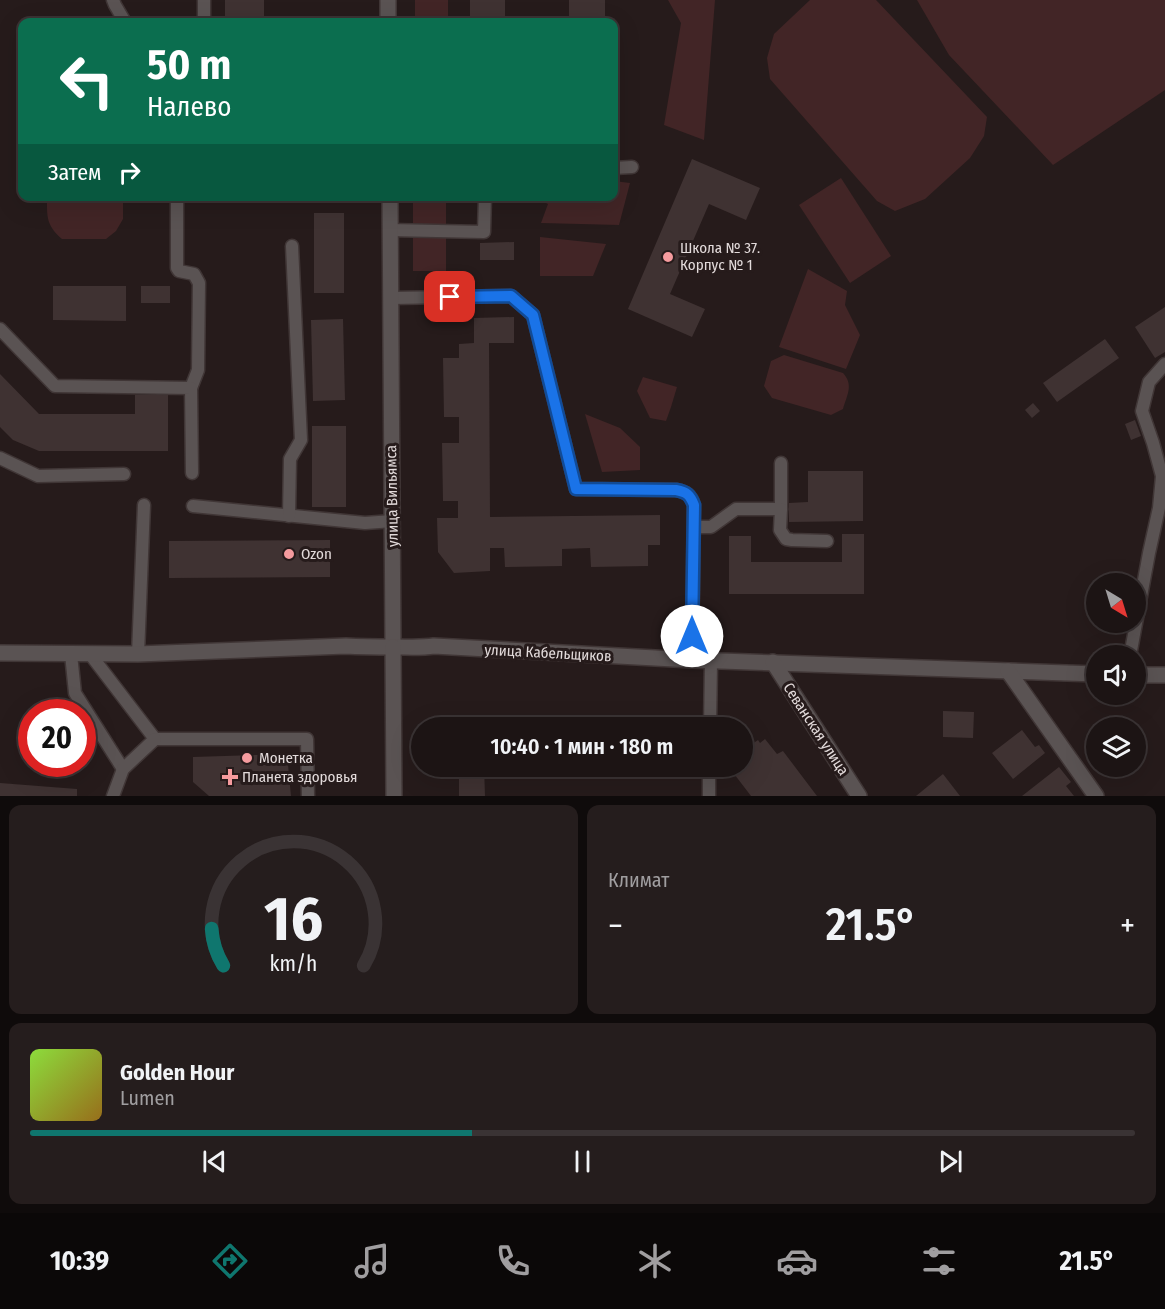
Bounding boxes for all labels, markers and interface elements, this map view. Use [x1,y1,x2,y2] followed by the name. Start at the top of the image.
[147,40,231,90] text: 50 m
[48,42,126,120] icon: left
[147,91,231,123] text: Налево
[113,156,146,189] icon: right
[48,159,101,186] text: Затем
[680,239,760,274] place label: Школа № 37. Корпус № 1
[661,250,675,264] marker: Школа № 37. Корпус № 1
[424,271,475,322] pin
[433,280,466,313] icon: arrive
[382,445,402,547] street label: улица Вильямса
[301,545,332,563] place label: Ozon
[282,547,296,561] marker: Ozon
[1086,573,1146,633] north arrow
[1086,573,1146,777] map controls
[660,604,724,668] position arrow
[484,641,612,665] street label: улица Кабельщиков
[1086,645,1146,705] button: sound
[779,679,853,779] street label: Севанская улица
[18,699,96,777] speed limit sign: 20
[1086,717,1146,777] button: layers
[491,733,673,760] text: 10:40 · 1 мин · 180 m
[259,749,313,767] place label: Монетка
[240,751,254,765] marker: Монетка
[242,768,357,786] place label: Планета здоровья
[223,770,237,784] marker: Планета здоровья
[608,868,669,892] text: Климат
[264,882,323,957] text: 16
[826,898,917,952] text: 21.5°
[608,906,623,946] text: −
[1120,906,1135,946] text: +
[270,952,317,978] text: km/h
[120,1059,234,1086] text: Golden Hour
[120,1086,175,1110] text: Lumen
[198,1145,231,1178] icon: previous
[566,1145,599,1178] icon: pause
[934,1145,967,1178] icon: next
[209,1240,251,1282] icon: directions
[351,1240,393,1282] icon: music
[492,1240,534,1282] icon: phone
[634,1240,676,1282] icon: climate
[776,1240,818,1282] icon: car
[918,1240,960,1282] icon: filters
[50,1245,109,1277] text: 10:39
[1060,1245,1115,1277] text: 21.5°

